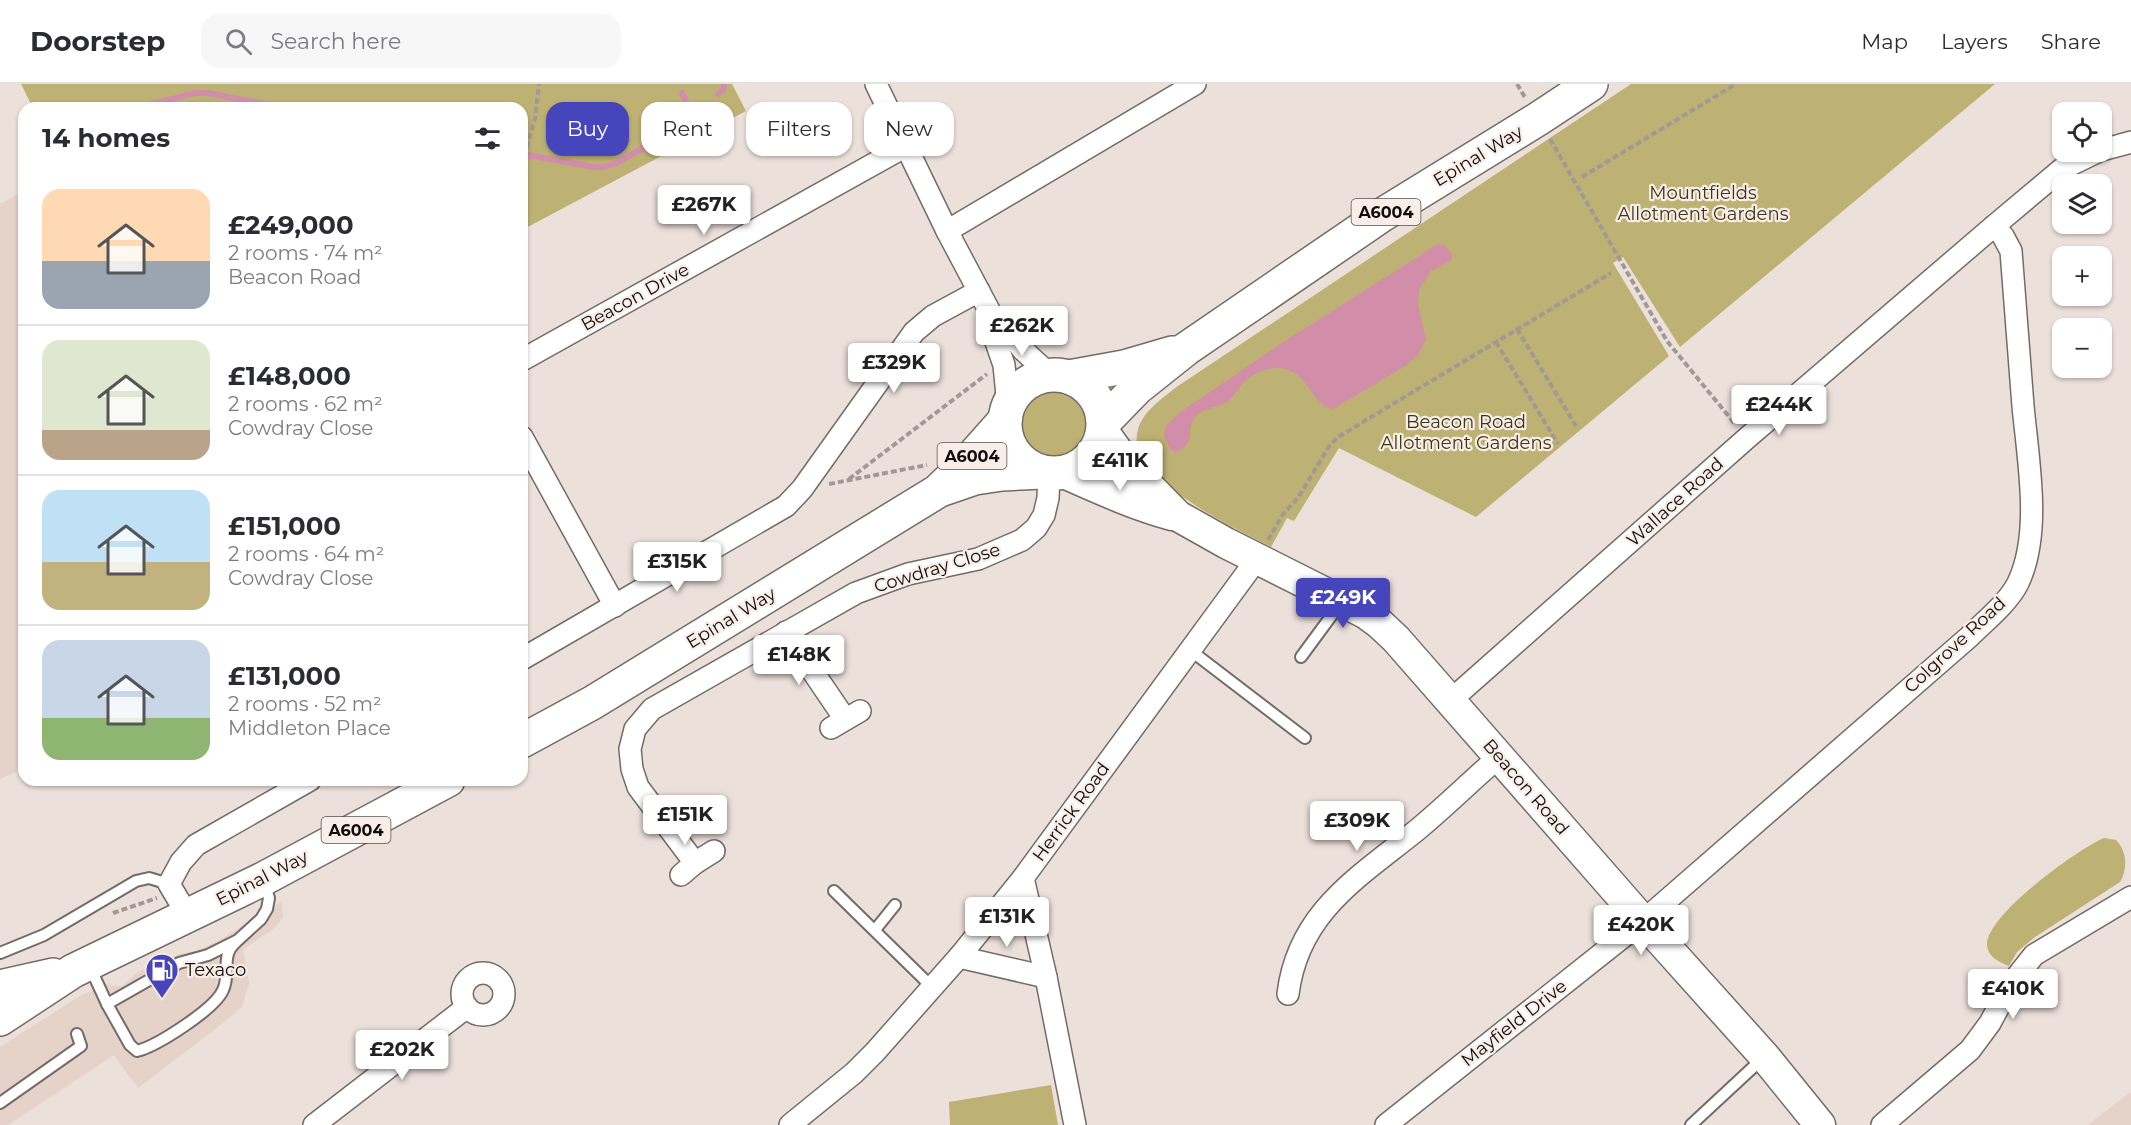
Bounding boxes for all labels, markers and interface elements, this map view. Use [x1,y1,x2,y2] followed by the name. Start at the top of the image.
[201,14,621,68] search box
[30,24,165,58] text: Doorstep
[222,25,255,58] icon: search
[270,28,401,55] text: Search here
[1861,29,1908,54] text: Map
[1941,29,2008,54] text: Layers
[2041,29,2101,54] text: Share
[546,102,629,156] chip: Buy
[641,102,734,156] chip: Rent
[746,102,852,156] chip: Filters
[864,102,954,156] chip: New
[2052,102,2112,378] map controls
[2052,102,2112,162] button: locate
[1429,121,1527,191] street label: Epinal Way
[42,122,170,154] text: 14 homes
[471,122,504,155] icon: filters
[2052,174,2112,234] button: layers
[1618,182,1789,225] park label: Mountfields Allotment Gardens
[662,185,746,236] pin: £267K
[672,192,736,216] text: £267K
[1352,199,1420,225] road number: A6004
[228,209,354,241] text: £249,000
[90,213,162,285] icon: home
[228,241,383,265] text: 2 rooms · 74 m²
[2052,246,2112,306] button: +
[577,258,693,336] street label: Beacon Drive
[228,265,361,289] text: Beacon Road
[980,306,1064,357] pin: £262K
[990,313,1054,337] text: £262K
[2052,318,2112,378] button: −
[852,343,936,394] pin: £329K
[862,350,926,374] text: £329K
[228,360,351,392] text: £148,000
[90,364,162,436] icon: home
[1737,385,1821,436] pin: £244K
[228,392,383,416] text: 2 rooms · 62 m²
[1745,392,1813,416] text: £244K
[1381,411,1552,454] park label: Beacon Road Allotment Gardens
[228,416,373,440] text: Cowdray Close
[1078,441,1162,492] pin: £411K
[938,443,1006,469] road number: A6004
[1092,448,1148,472] text: £411K
[1622,453,1728,551] street label: Wallace Road
[228,510,341,542] text: £151,000
[90,514,162,586] icon: home
[871,538,1003,598] street label: Cowdray Close
[228,542,384,566] text: 2 rooms · 64 m²
[635,542,719,593] pin: £315K
[647,549,707,573] text: £315K
[228,566,373,590] text: Cowdray Close
[1301,578,1385,629] pin: £249K
[682,583,780,653] street label: Epinal Way
[1310,585,1376,609] text: £249K
[1900,592,2010,698] street label: Colgrove Road
[757,635,841,686] pin: £148K
[767,642,831,666] text: £148K
[228,660,341,692] text: £131,000
[90,664,162,736] icon: home
[228,692,382,716] text: 2 rooms · 52 m²
[228,716,391,740] text: Middleton Place
[1478,734,1574,840] street label: Beacon Road
[1028,758,1114,866] street label: Herrick Road
[643,795,727,846] pin: £151K
[1315,801,1399,852] pin: £309K
[657,802,713,826] text: £151K
[1324,808,1390,832] text: £309K
[322,817,391,843] road number: A6004
[212,845,312,911] street label: Epinal Way
[965,897,1049,948] pin: £131K
[979,904,1035,928] text: £131K
[1599,905,1683,956] pin: £420K
[1608,912,1674,936] text: £420K
[144,952,180,999] fuel station icon: Texaco
[185,959,246,981] place label: Texaco
[1971,969,2055,1020] pin: £410K
[1457,975,1571,1071] street label: Mayfield Drive
[1982,976,2044,1000] text: £410K
[360,1030,444,1081] pin: £202K
[369,1037,435,1061] text: £202K

